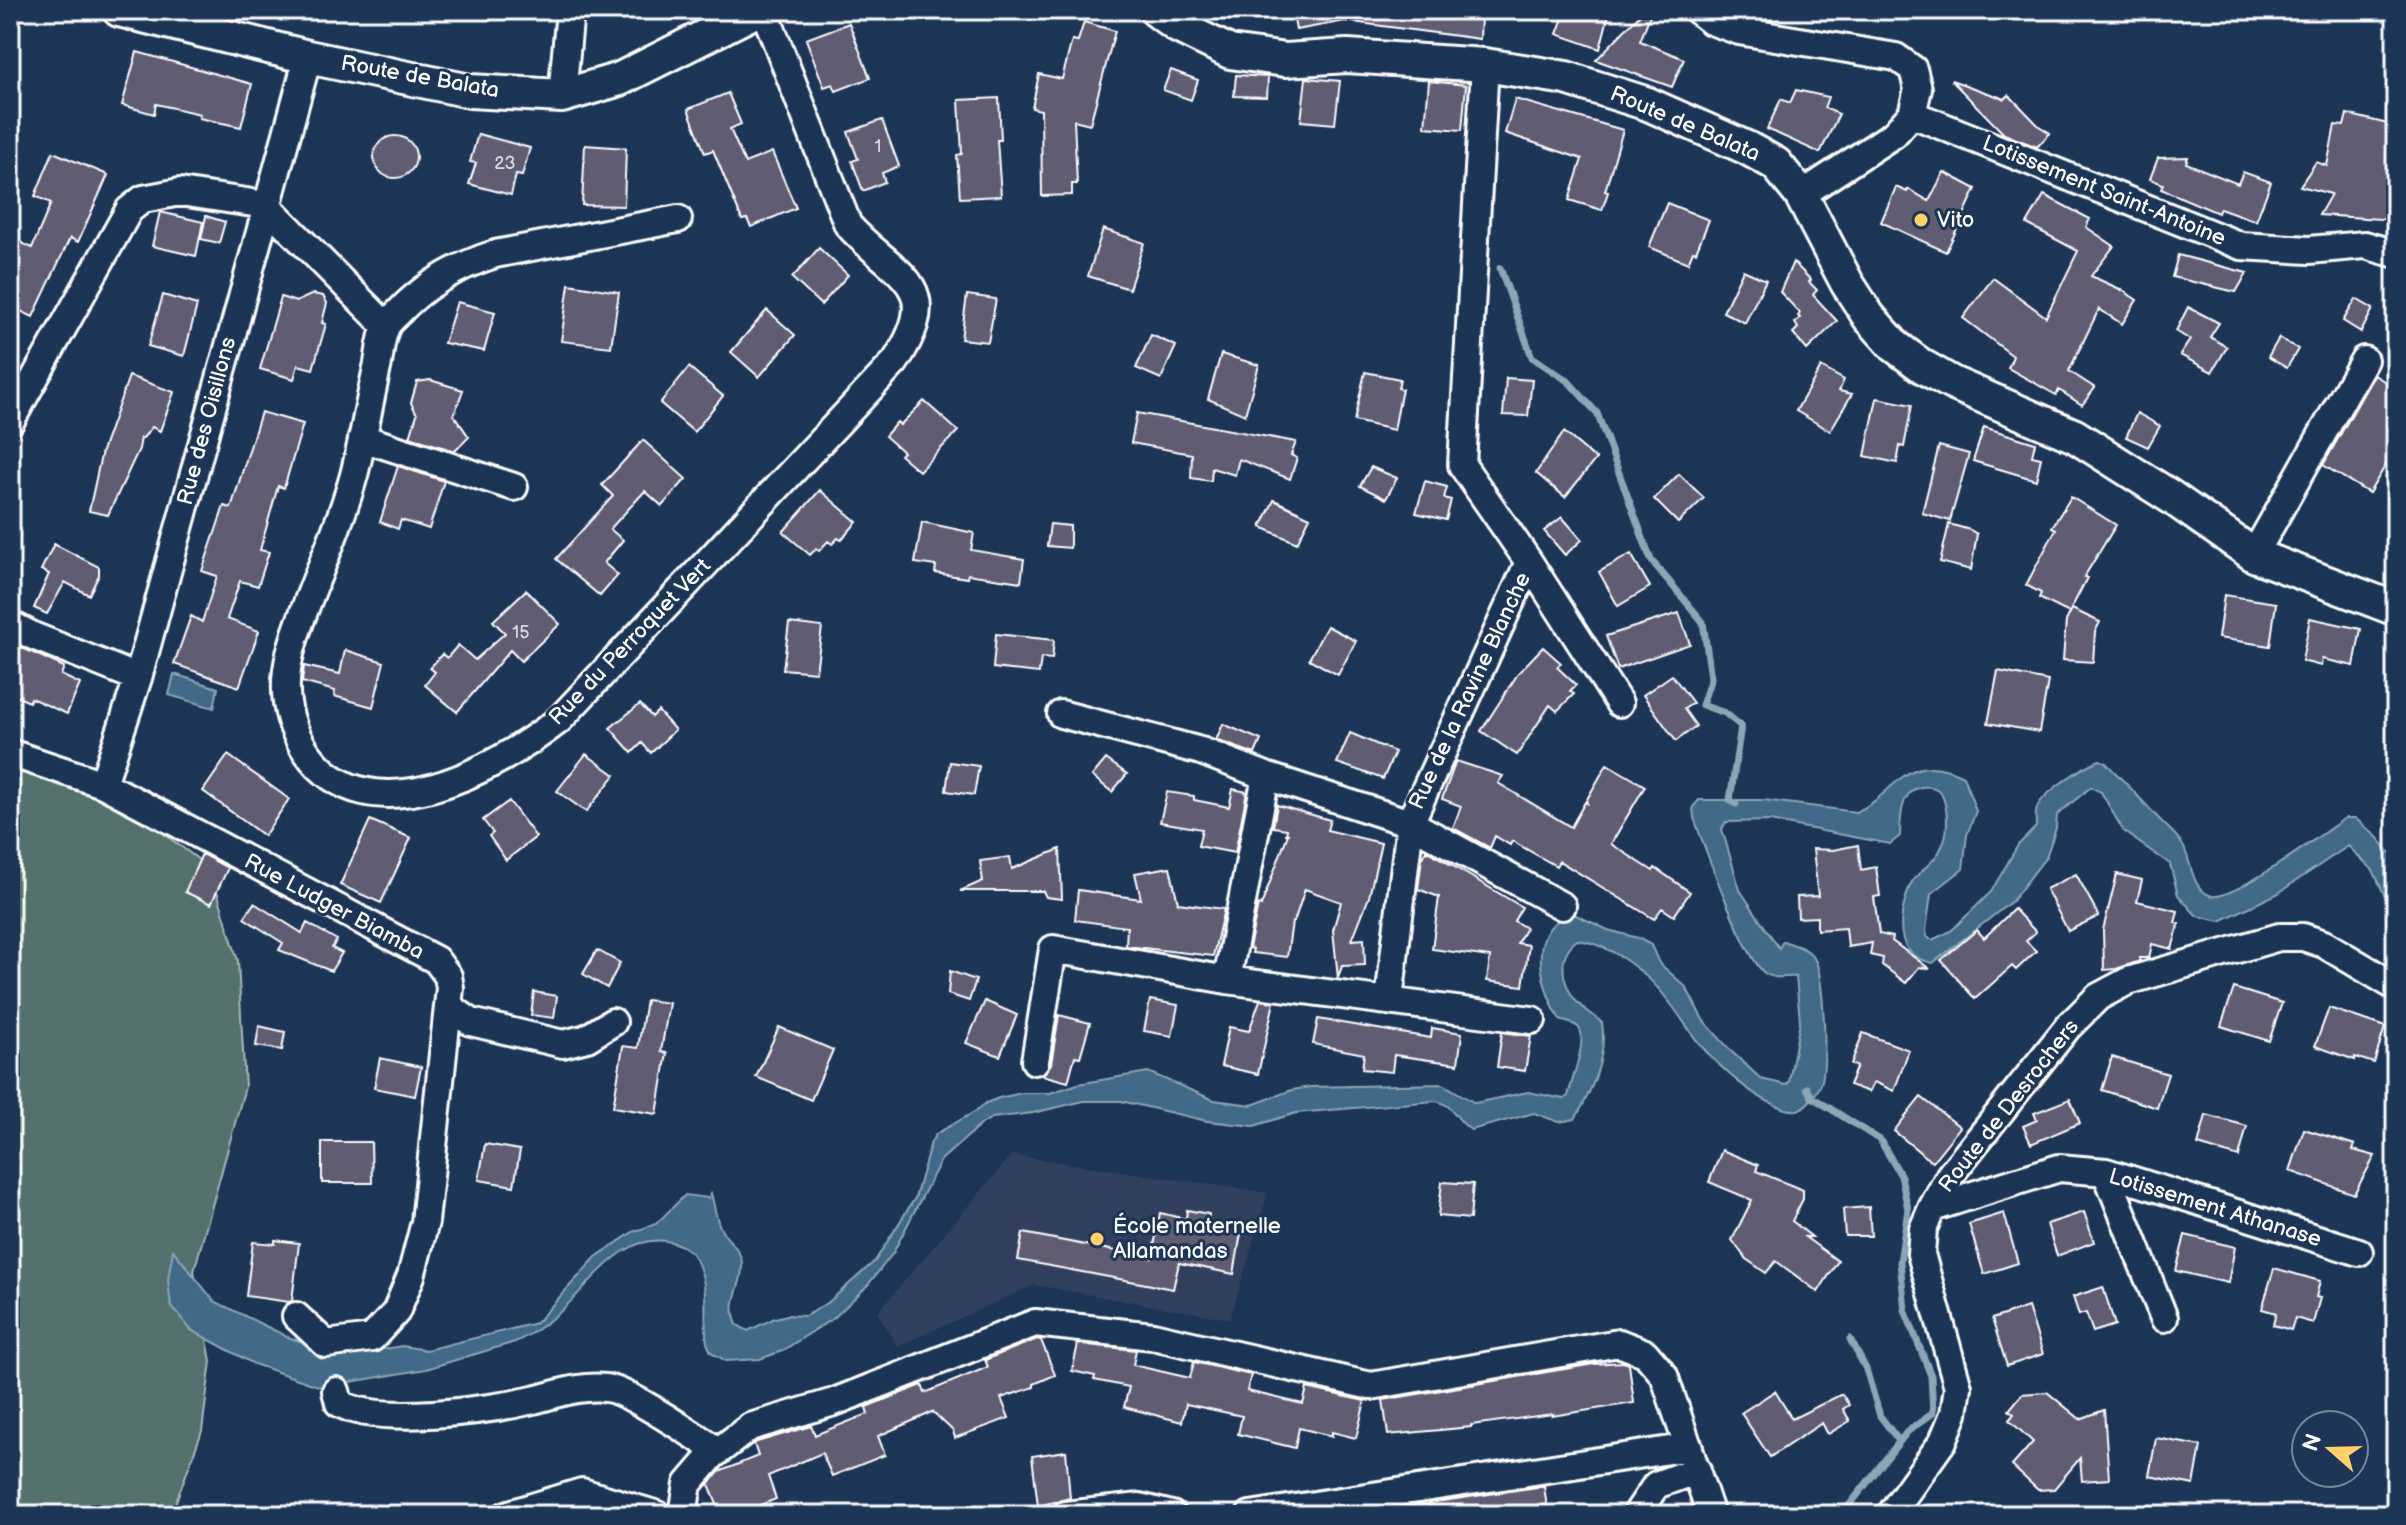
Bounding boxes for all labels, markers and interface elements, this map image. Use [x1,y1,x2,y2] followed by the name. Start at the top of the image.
[339,50,501,104] street label: Route de Balata
[1606,80,1764,168] street label: Route de Balata
[1978,130,2230,252] street label: Lotissement Saint-Antoine
[875,136,881,157] house number: 1
[494,153,516,174] house number: 23
[1937,207,1974,234] place label: Vito
[1912,211,1930,229] marker: Vito
[172,334,242,508] street label: Rue des Oisillons
[543,553,717,731] street label: Rue du Perroquet Vert
[1403,568,1537,814] street label: Rue de la Ravine Blanche
[512,622,530,643] house number: 15
[239,848,429,966] street label: Rue Ludger Biamba
[1933,1014,2085,1198] street label: Route de Desrochers
[2105,1163,2325,1253] street label: Lotissement Athanase
[1113,1212,1281,1265] place label: École maternelle Allamandas
[1088,1230,1106,1248] marker: École maternelle Allamandas
[2290,1409,2370,1489] north arrow
[2297,1430,2328,1455] text: N

